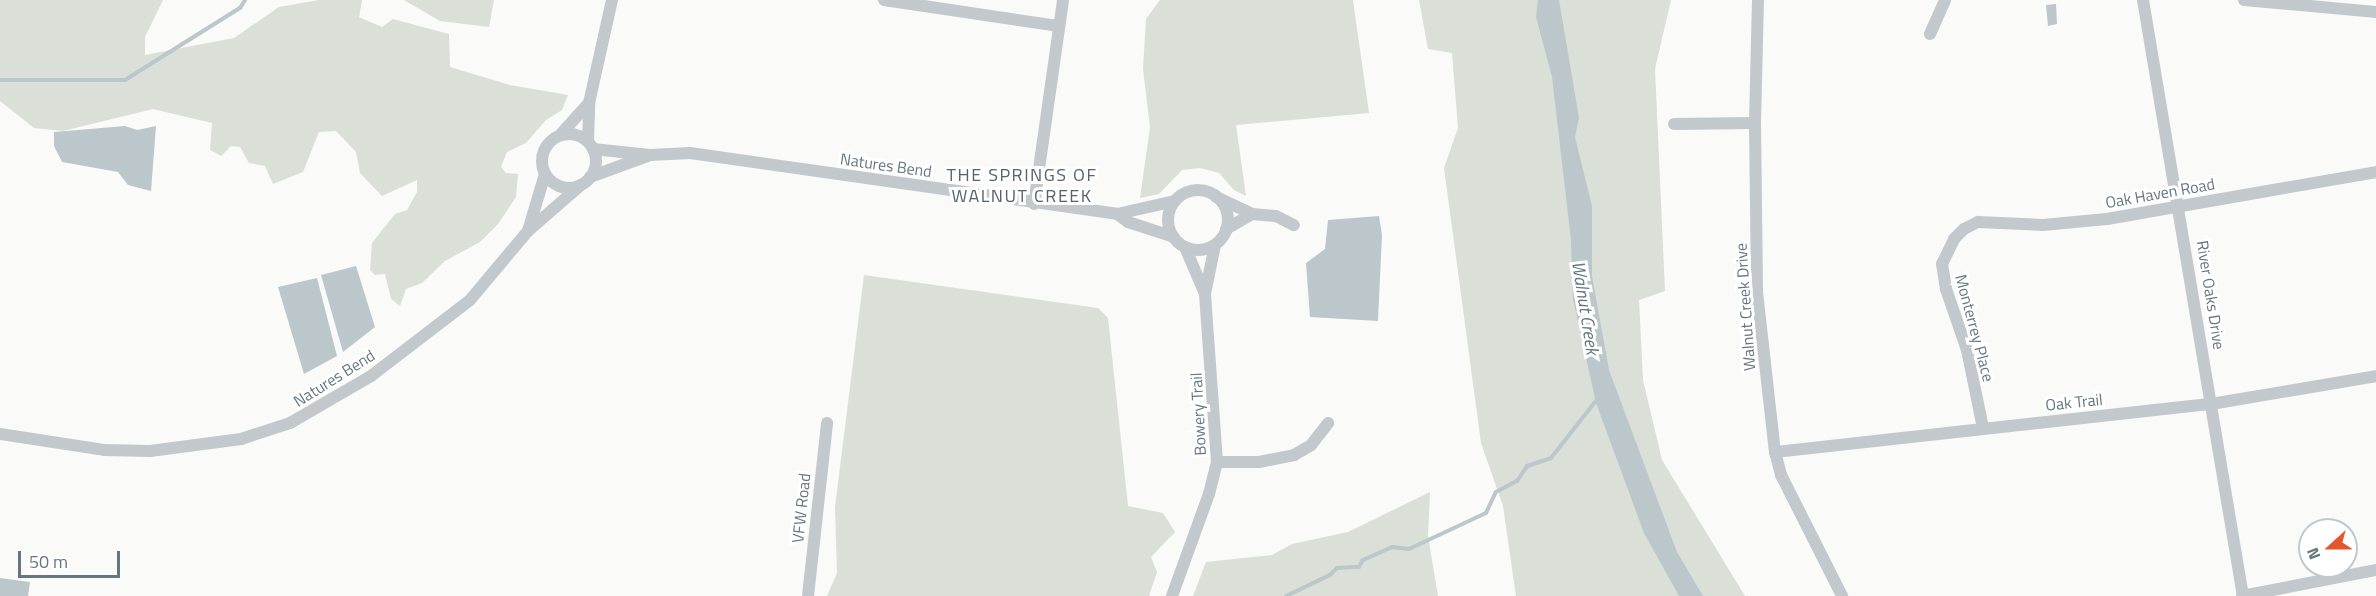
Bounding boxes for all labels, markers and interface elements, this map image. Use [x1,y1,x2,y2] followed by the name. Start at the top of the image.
[839,149,933,181] street label: Natures Bend
[947,165,1097,207] district label: THE SPRINGS OF WALNUT CREEK
[2104,174,2216,212] street label: Oak Haven Road
[2193,239,2229,351] street label: River Oaks Drive
[1731,242,1759,372] street label: Walnut Creek Drive
[1567,260,1603,356] water label: Walnut Creek
[1951,272,1999,384] street label: Monterrey Place
[290,345,378,411] street label: Natures Bend
[1186,372,1210,456] street label: Bowery Trail
[2044,389,2104,415] street label: Oak Trail
[788,472,814,544] street label: VFW Road
[2298,518,2358,578] north arrow
[21,539,123,577] scale bar
[2300,544,2326,563] text: N
[29,548,68,575] text: 50 m

